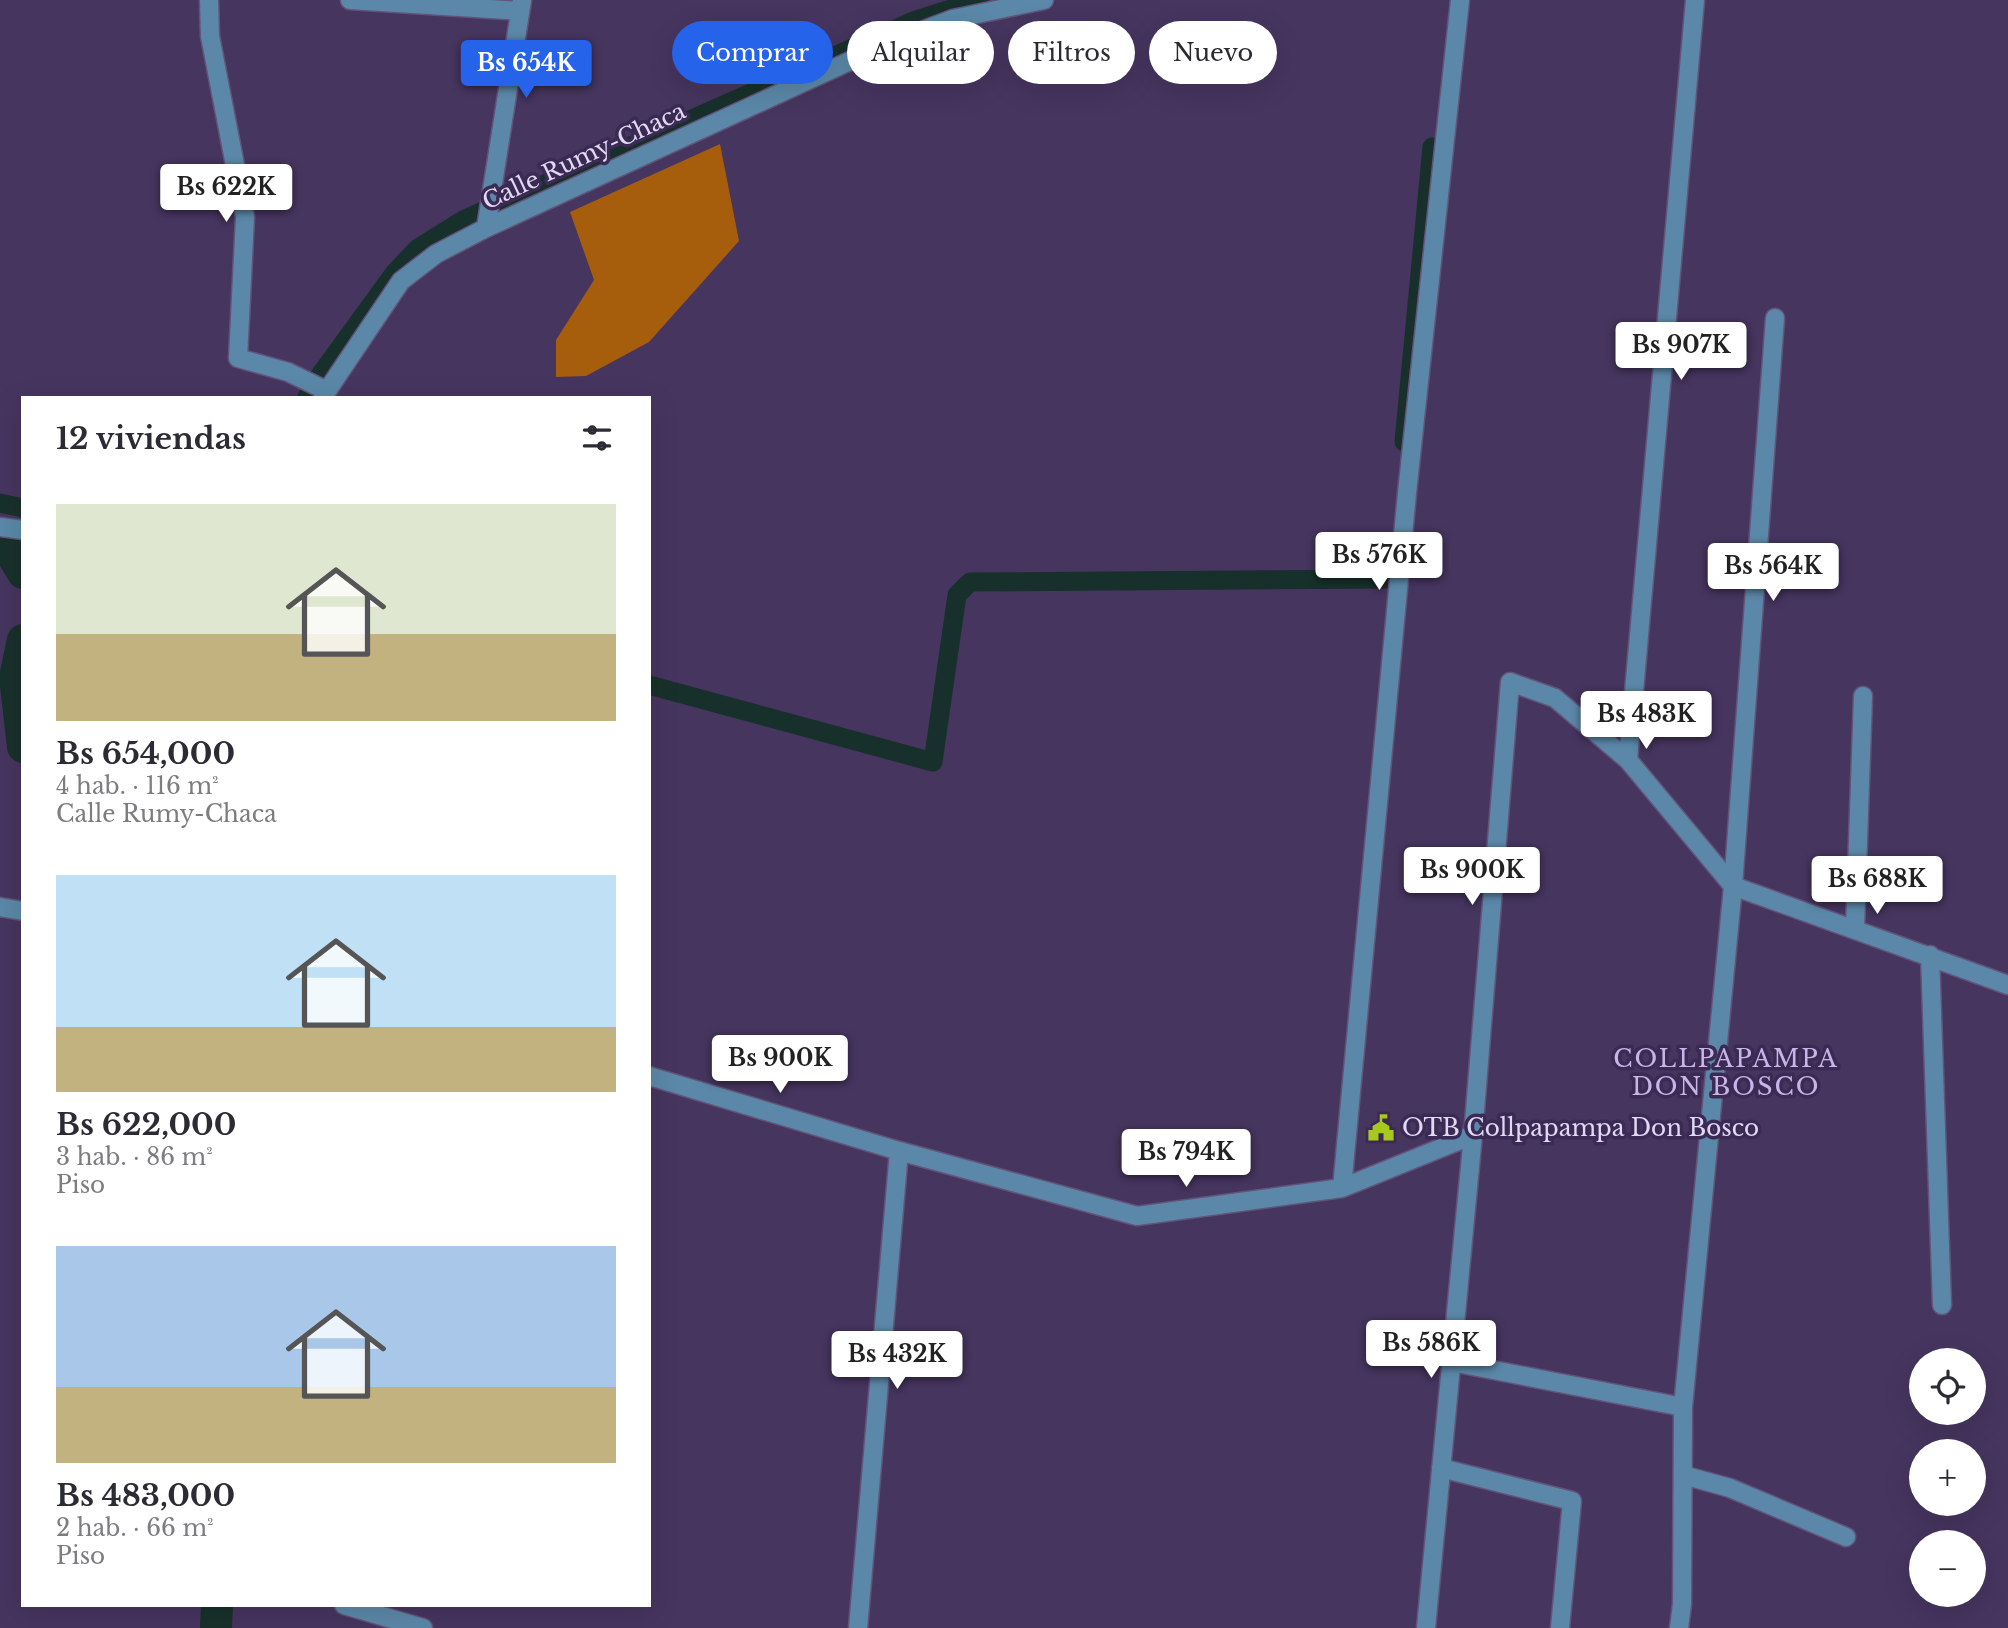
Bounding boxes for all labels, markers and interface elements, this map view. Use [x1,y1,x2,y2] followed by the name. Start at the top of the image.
[672,21,833,84] chip: Comprar
[847,21,994,84] chip: Alquilar
[1008,21,1135,84] chip: Filtros
[1149,21,1277,84] chip: Nuevo
[461,41,591,100] pin: Bs 654K
[477,49,575,77] text: Bs 654K
[478,97,690,215] street label: Calle Rumy-Chaca
[161,164,291,224] pin: Bs 622K
[176,173,276,201] text: Bs 622K
[1616,322,1746,382] pin: Bs 907K
[1632,331,1730,359] text: Bs 907K
[578,419,616,457] icon: filters
[56,420,246,457] text: 12 viviendas
[1314,532,1444,592] pin: Bs 576K
[1331,541,1427,569] text: Bs 576K
[1708,544,1838,603] pin: Bs 564K
[273,549,399,675] icon: home
[1724,552,1822,580] text: Bs 564K
[1581,692,1711,751] pin: Bs 483K
[1597,700,1695,728] text: Bs 483K
[56,735,235,772] text: Bs 654,000
[56,772,219,800] text: 4 hab. · 116 m²
[56,800,277,828] text: Calle Rumy-Chaca
[1407,848,1537,907] pin: Bs 900K
[1420,856,1524,884] text: Bs 900K
[1812,856,1942,916] pin: Bs 688K
[1828,865,1926,893] text: Bs 688K
[273,920,399,1046] icon: home
[715,1036,845,1095] pin: Bs 900K
[728,1044,832,1072] text: Bs 900K
[1613,1044,1839,1101] district label: COLLPAPAMPA DON BOSCO
[56,1106,236,1143] text: Bs 622,000
[1366,1113,1396,1143] public building icon: OTB Collpapampa Don Bosco
[1402,1114,1759,1142] place label: OTB Collpapampa Don Bosco
[1121,1130,1251,1189] pin: Bs 794K
[1138,1138,1234,1166] text: Bs 794K
[56,1143,213,1171] text: 3 hab. · 86 m²
[56,1171,105,1199] text: Piso
[273,1291,399,1417] icon: home
[1366,1320,1496,1380] pin: Bs 586K
[1382,1329,1480,1357] text: Bs 586K
[832,1332,962,1391] pin: Bs 432K
[848,1340,946,1368] text: Bs 432K
[1909,1348,1986,1607] map controls
[1909,1348,1986,1425] button: locate
[1909,1439,1986,1516] button: +
[56,1477,235,1514] text: Bs 483,000
[56,1514,214,1542] text: 2 hab. · 66 m²
[1909,1530,1986,1607] button: −
[56,1542,105,1570] text: Piso

